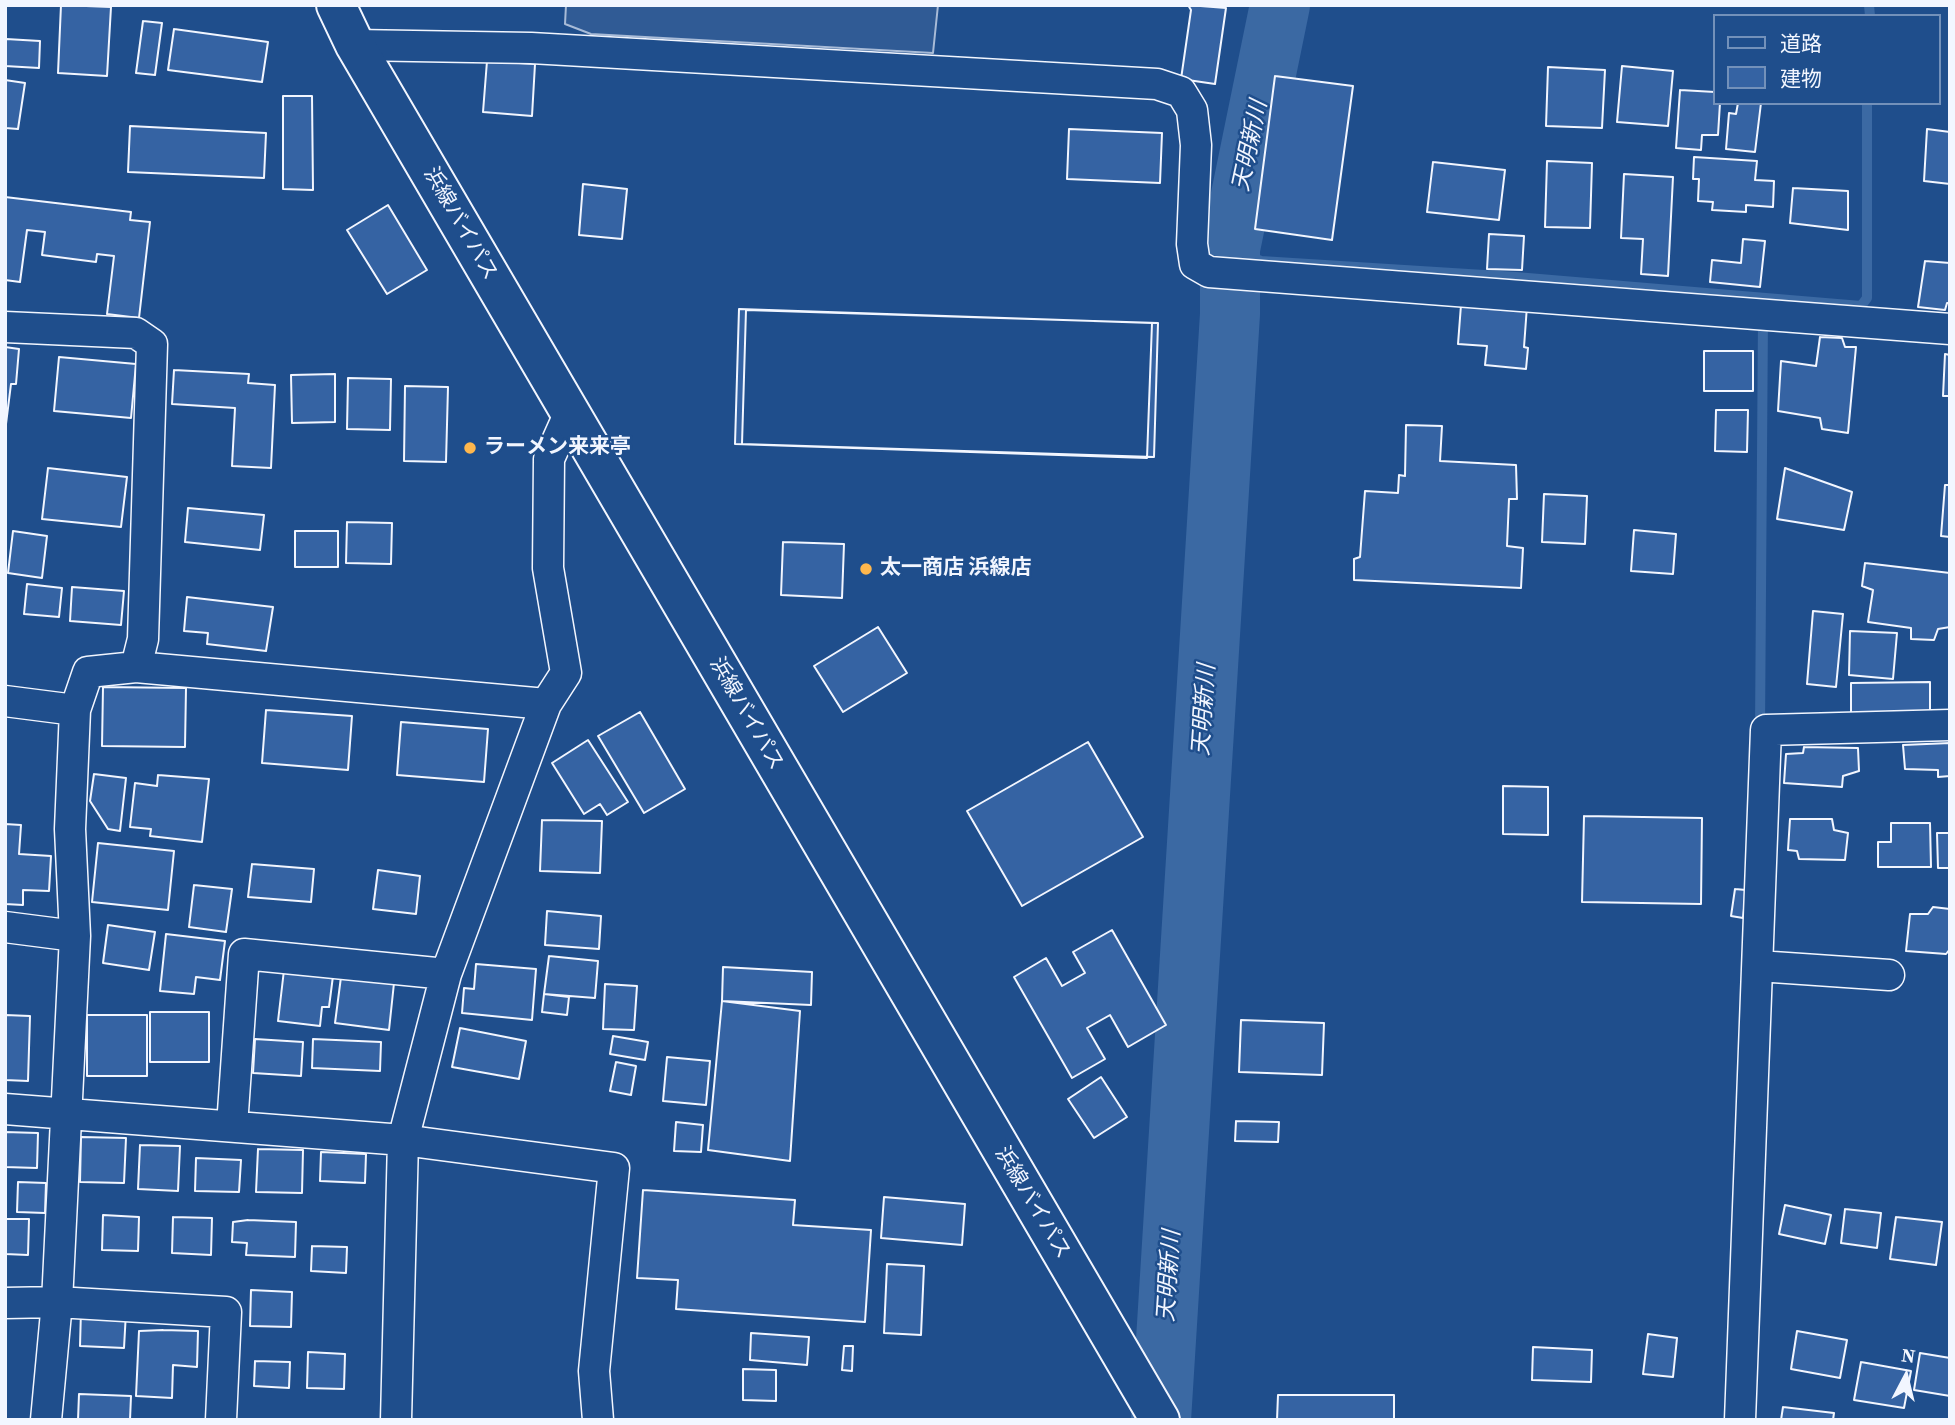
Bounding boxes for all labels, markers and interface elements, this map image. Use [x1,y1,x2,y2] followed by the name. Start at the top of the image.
[1714,14,1941,105] legend
[1780,29,1822,58] text: 道路
[1780,64,1822,93] text: 建物
[1228,98,1274,194] water label: 天明新川
[418,163,502,285] street label: 浜線バイパス
[484,435,631,461] place label: ラーメン来来亭
[462,440,478,456] marker: ラーメン来来亭
[880,556,1031,582] place label: 太一商店 浜線店
[858,561,874,577] marker: 太一商店 浜線店
[704,653,788,775] street label: 浜線バイパス
[1188,663,1222,757] water label: 天明新川
[989,1143,1075,1263] street label: 浜線バイパス
[1153,1229,1187,1323] water label: 天明新川
[1871,1341,1941,1411] north arrow
[1900,1341,1917,1369] text: N

